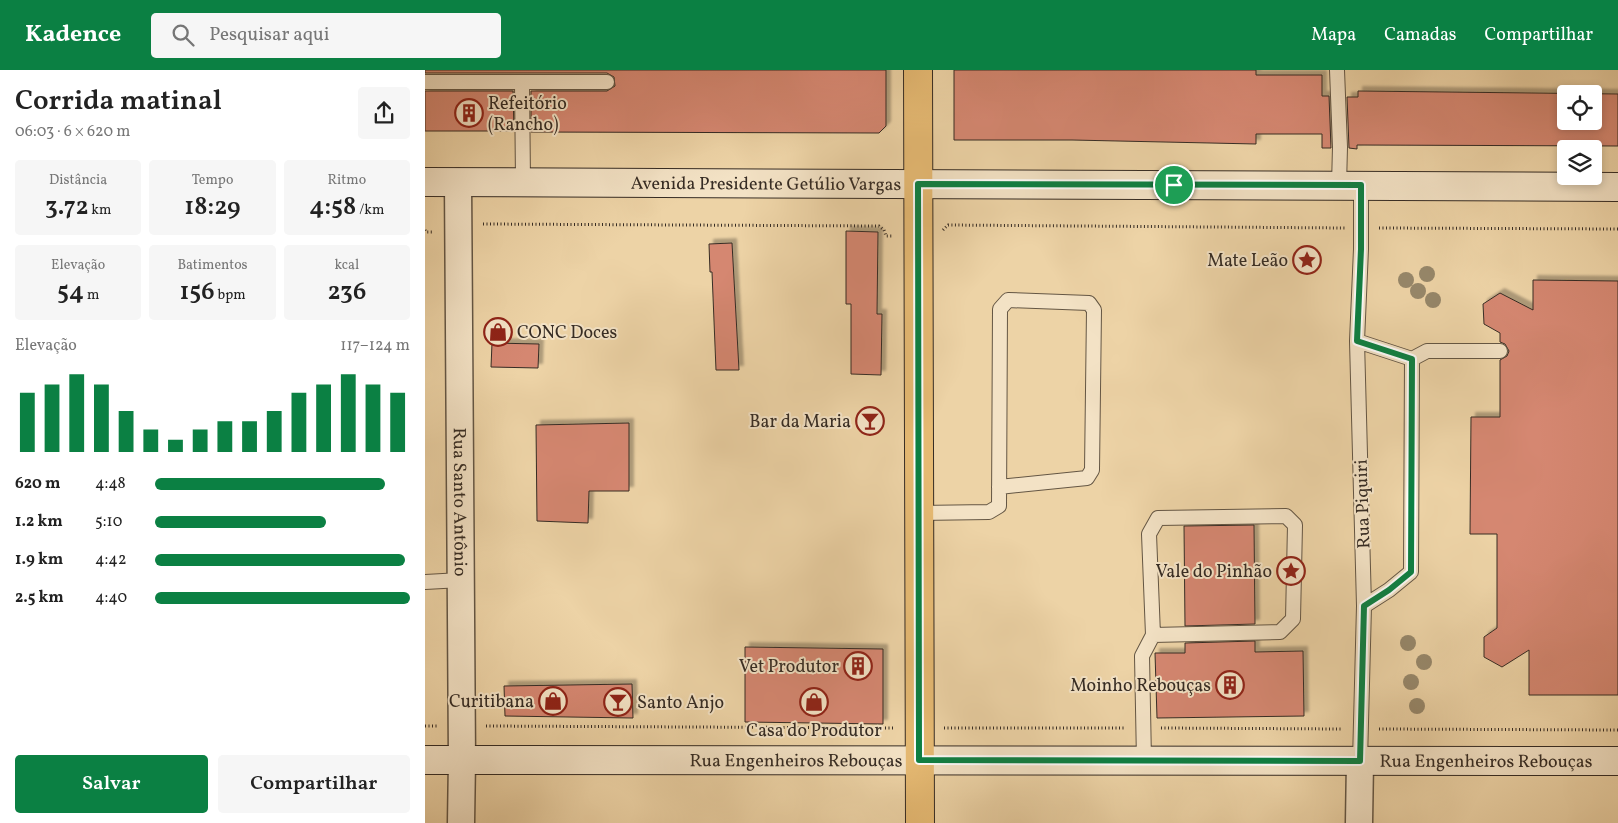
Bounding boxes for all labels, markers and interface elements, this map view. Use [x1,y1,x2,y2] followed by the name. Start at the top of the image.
[151,13,501,58] search box
[25,18,121,52] text: Kadence
[169,21,197,49] icon: search
[209,22,329,48] text: Pesquisar aqui
[1311,23,1356,48] text: Mapa
[1384,23,1457,48] text: Camadas
[1485,23,1593,48] text: Compartilhar
[15,82,222,121] text: Corrida matinal
[1557,85,1602,185] map controls
[1557,85,1602,130] button: locate
[358,87,410,139] button: share
[488,92,567,138] place label: Refeitório (Rancho)
[454,98,484,128] building icon: Refeitório (Rancho)
[15,121,130,143] text: 06:03 · 6 × 620 m
[1557,140,1602,185] button: layers
[1153,164,1195,206] pin
[49,171,107,190] text: Distância
[192,171,233,190] text: Tempo
[328,171,366,190] text: Ritmo
[1160,171,1188,199] icon: arrive
[631,172,901,198] street label: Avenida Presidente Getúlio Vargas
[45,190,89,225] text: 3.72
[184,190,241,225] text: 18:29
[309,190,356,225] text: 4:58
[89,201,111,220] text: km
[356,201,384,220] text: /km
[1292,245,1322,275] place icon: Mate Leão
[1207,249,1288,274] place label: Mate Leão
[51,256,105,275] text: Elevação
[177,256,248,275] text: Batimentos
[334,256,359,275] text: kcal
[57,275,84,310] text: 54
[179,275,215,310] text: 156
[327,275,366,310] text: 236
[84,286,99,305] text: m
[215,286,246,305] text: bpm
[483,317,513,347] shop icon: CONC Doces
[517,321,617,346] place label: CONC Doces
[15,335,77,357] text: Elevação
[340,335,410,357] text: 117–124 m
[855,406,885,436] bar icon: Bar da Maria
[749,410,851,435] place label: Bar da Maria
[446,427,472,577] street label: Rua Santo Antônio
[1349,459,1378,549] street label: Rua Piquiri
[15,473,61,495] text: 620 m
[95,473,126,495] text: 4:48
[15,511,63,533] text: 1.2 km
[95,511,122,533] text: 5:10
[15,549,63,571] text: 1.9 km
[95,549,126,571] text: 4:42
[1276,556,1306,586] place icon: Vale do Pinhão
[1156,560,1272,585] place label: Vale do Pinhão
[15,587,64,609] text: 2.5 km
[95,587,127,609] text: 4:40
[843,651,873,681] building icon: Vet Produtor
[739,655,839,680] place label: Vet Produtor
[1215,670,1245,700] building icon: Moinho Rebouças
[1070,674,1211,699] place label: Moinho Rebouças
[538,686,568,716] shop icon: Curitibana
[603,687,633,717] bar icon: Santo Anjo
[799,687,829,717] shop icon: Casa do Produtor
[449,690,534,715] place label: Curitibana
[637,691,724,716] place label: Santo Anjo
[746,719,882,744] place label: Casa do Produtor
[689,749,903,774] street label: Rua Engenheiros Rebouças
[1379,750,1593,775] street label: Rua Engenheiros Rebouças
[15,755,208,813] button: Salvar
[218,755,410,813] button: Compartilhar

